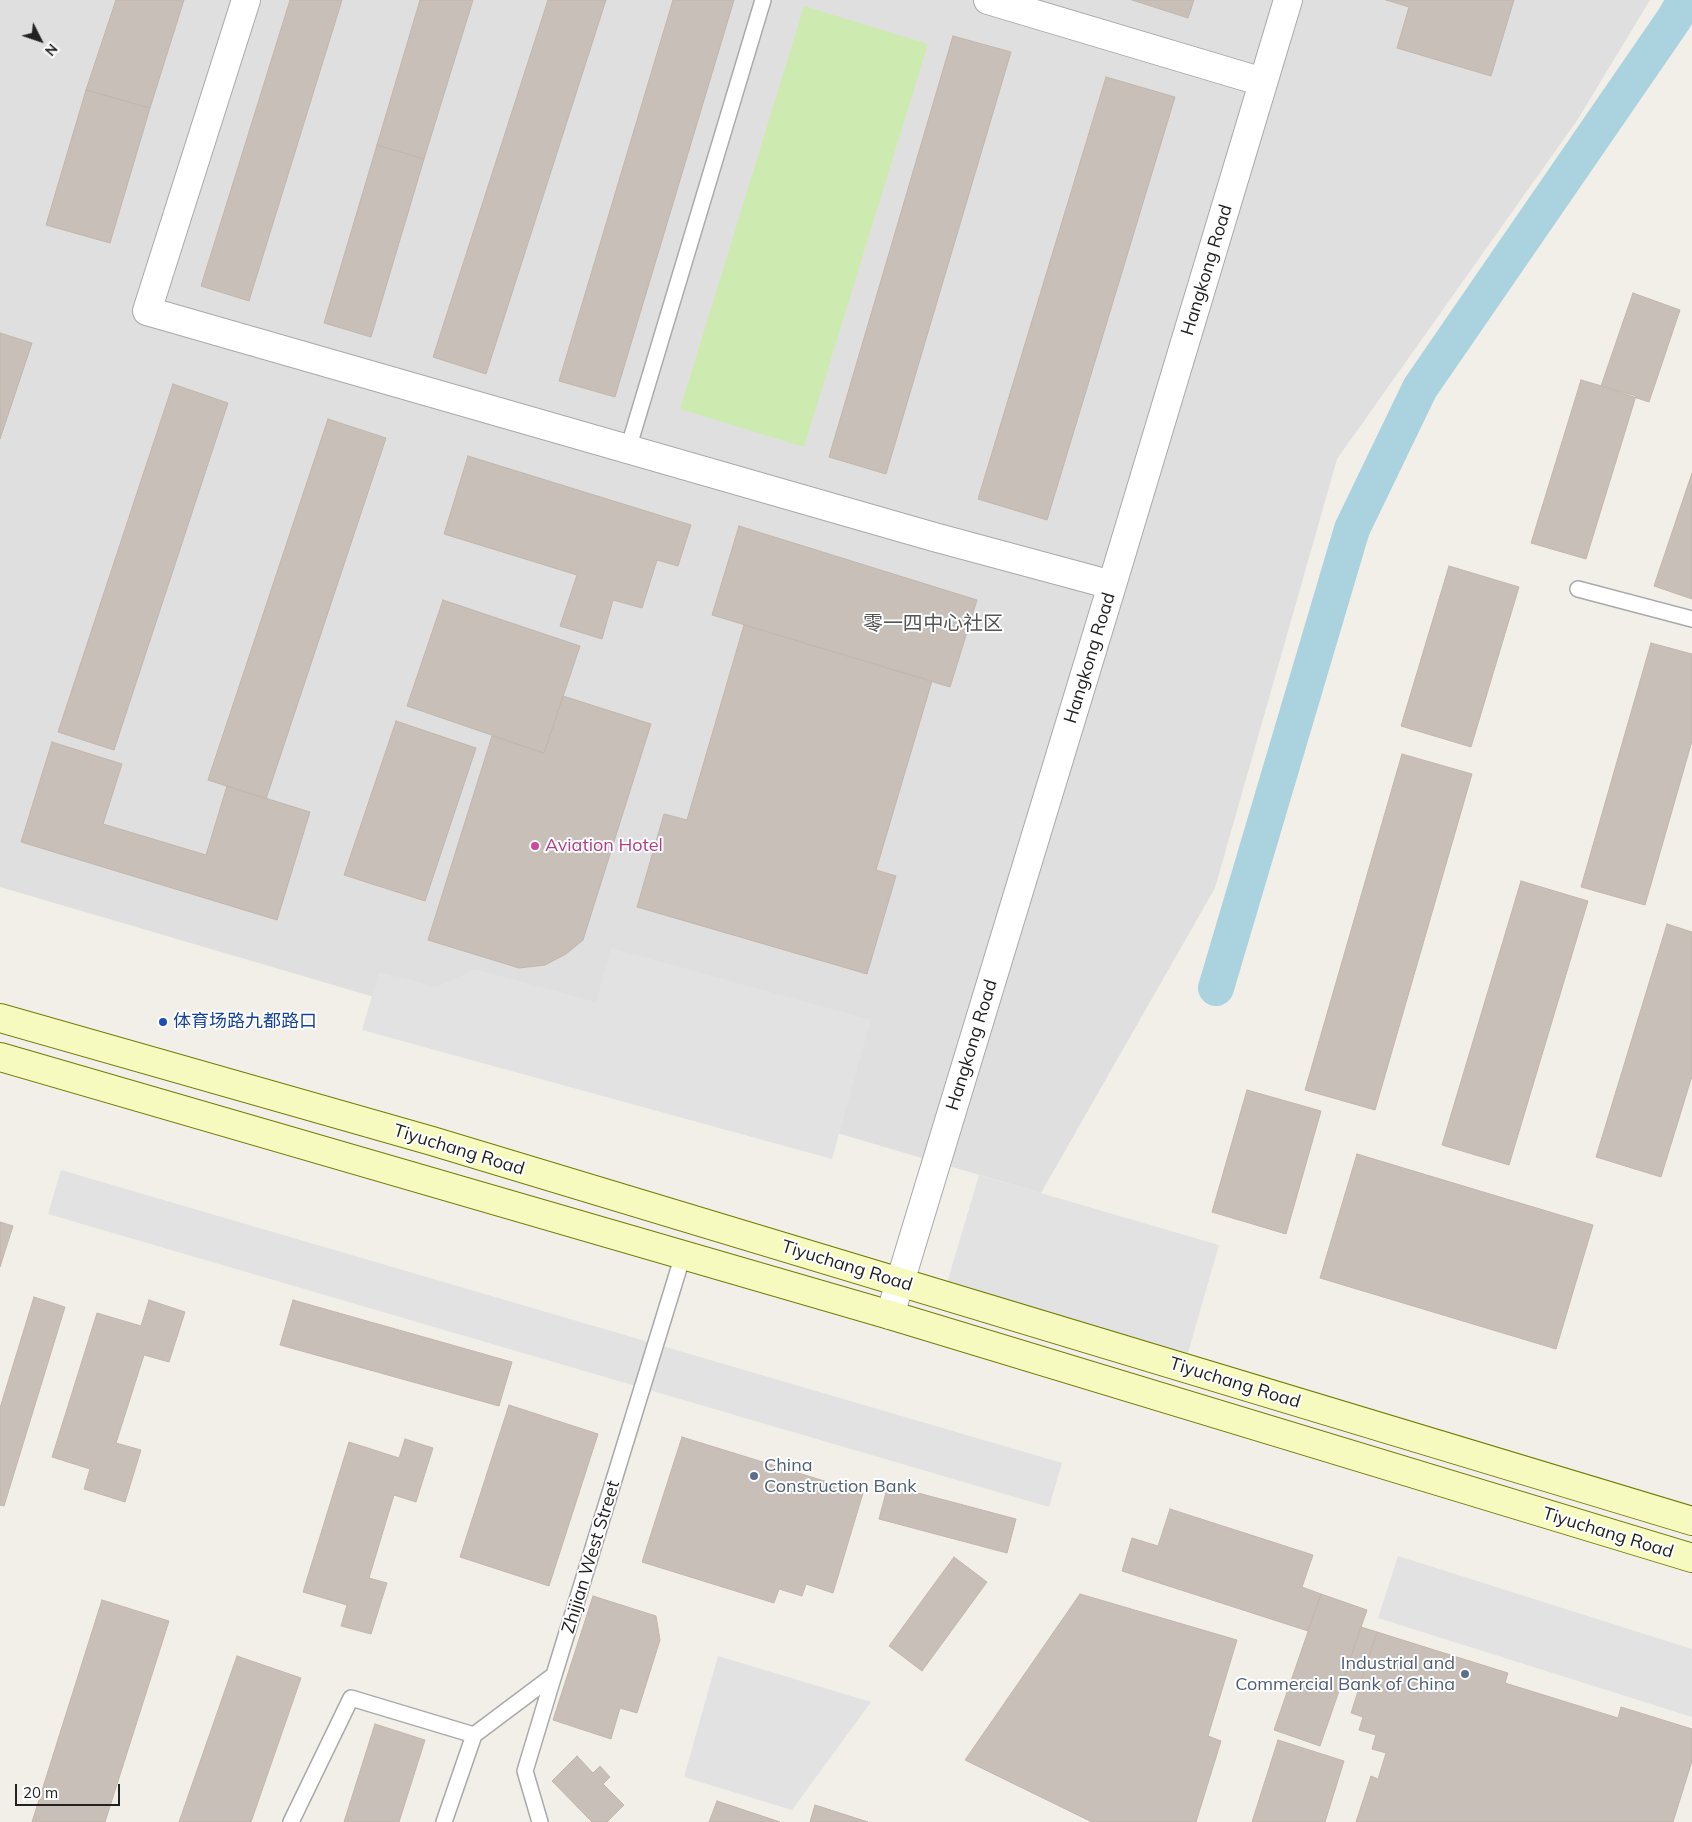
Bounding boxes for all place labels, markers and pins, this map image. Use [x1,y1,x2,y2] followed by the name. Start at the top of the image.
[545,835,663,857] place label: Aviation Hotel
[529,840,541,852] marker: Aviation Hotel
[173,1011,317,1033] place label: 体育场路九都路口
[157,1016,169,1028] marker: 体育场路九都路口
[764,1455,916,1498] place label: China Construction Bank
[748,1470,760,1482] marker: China Construction Bank
[1235,1653,1455,1696] place label: Industrial and Commercial Bank of China
[1459,1668,1471,1680] marker: Industrial and Commercial Bank of China

